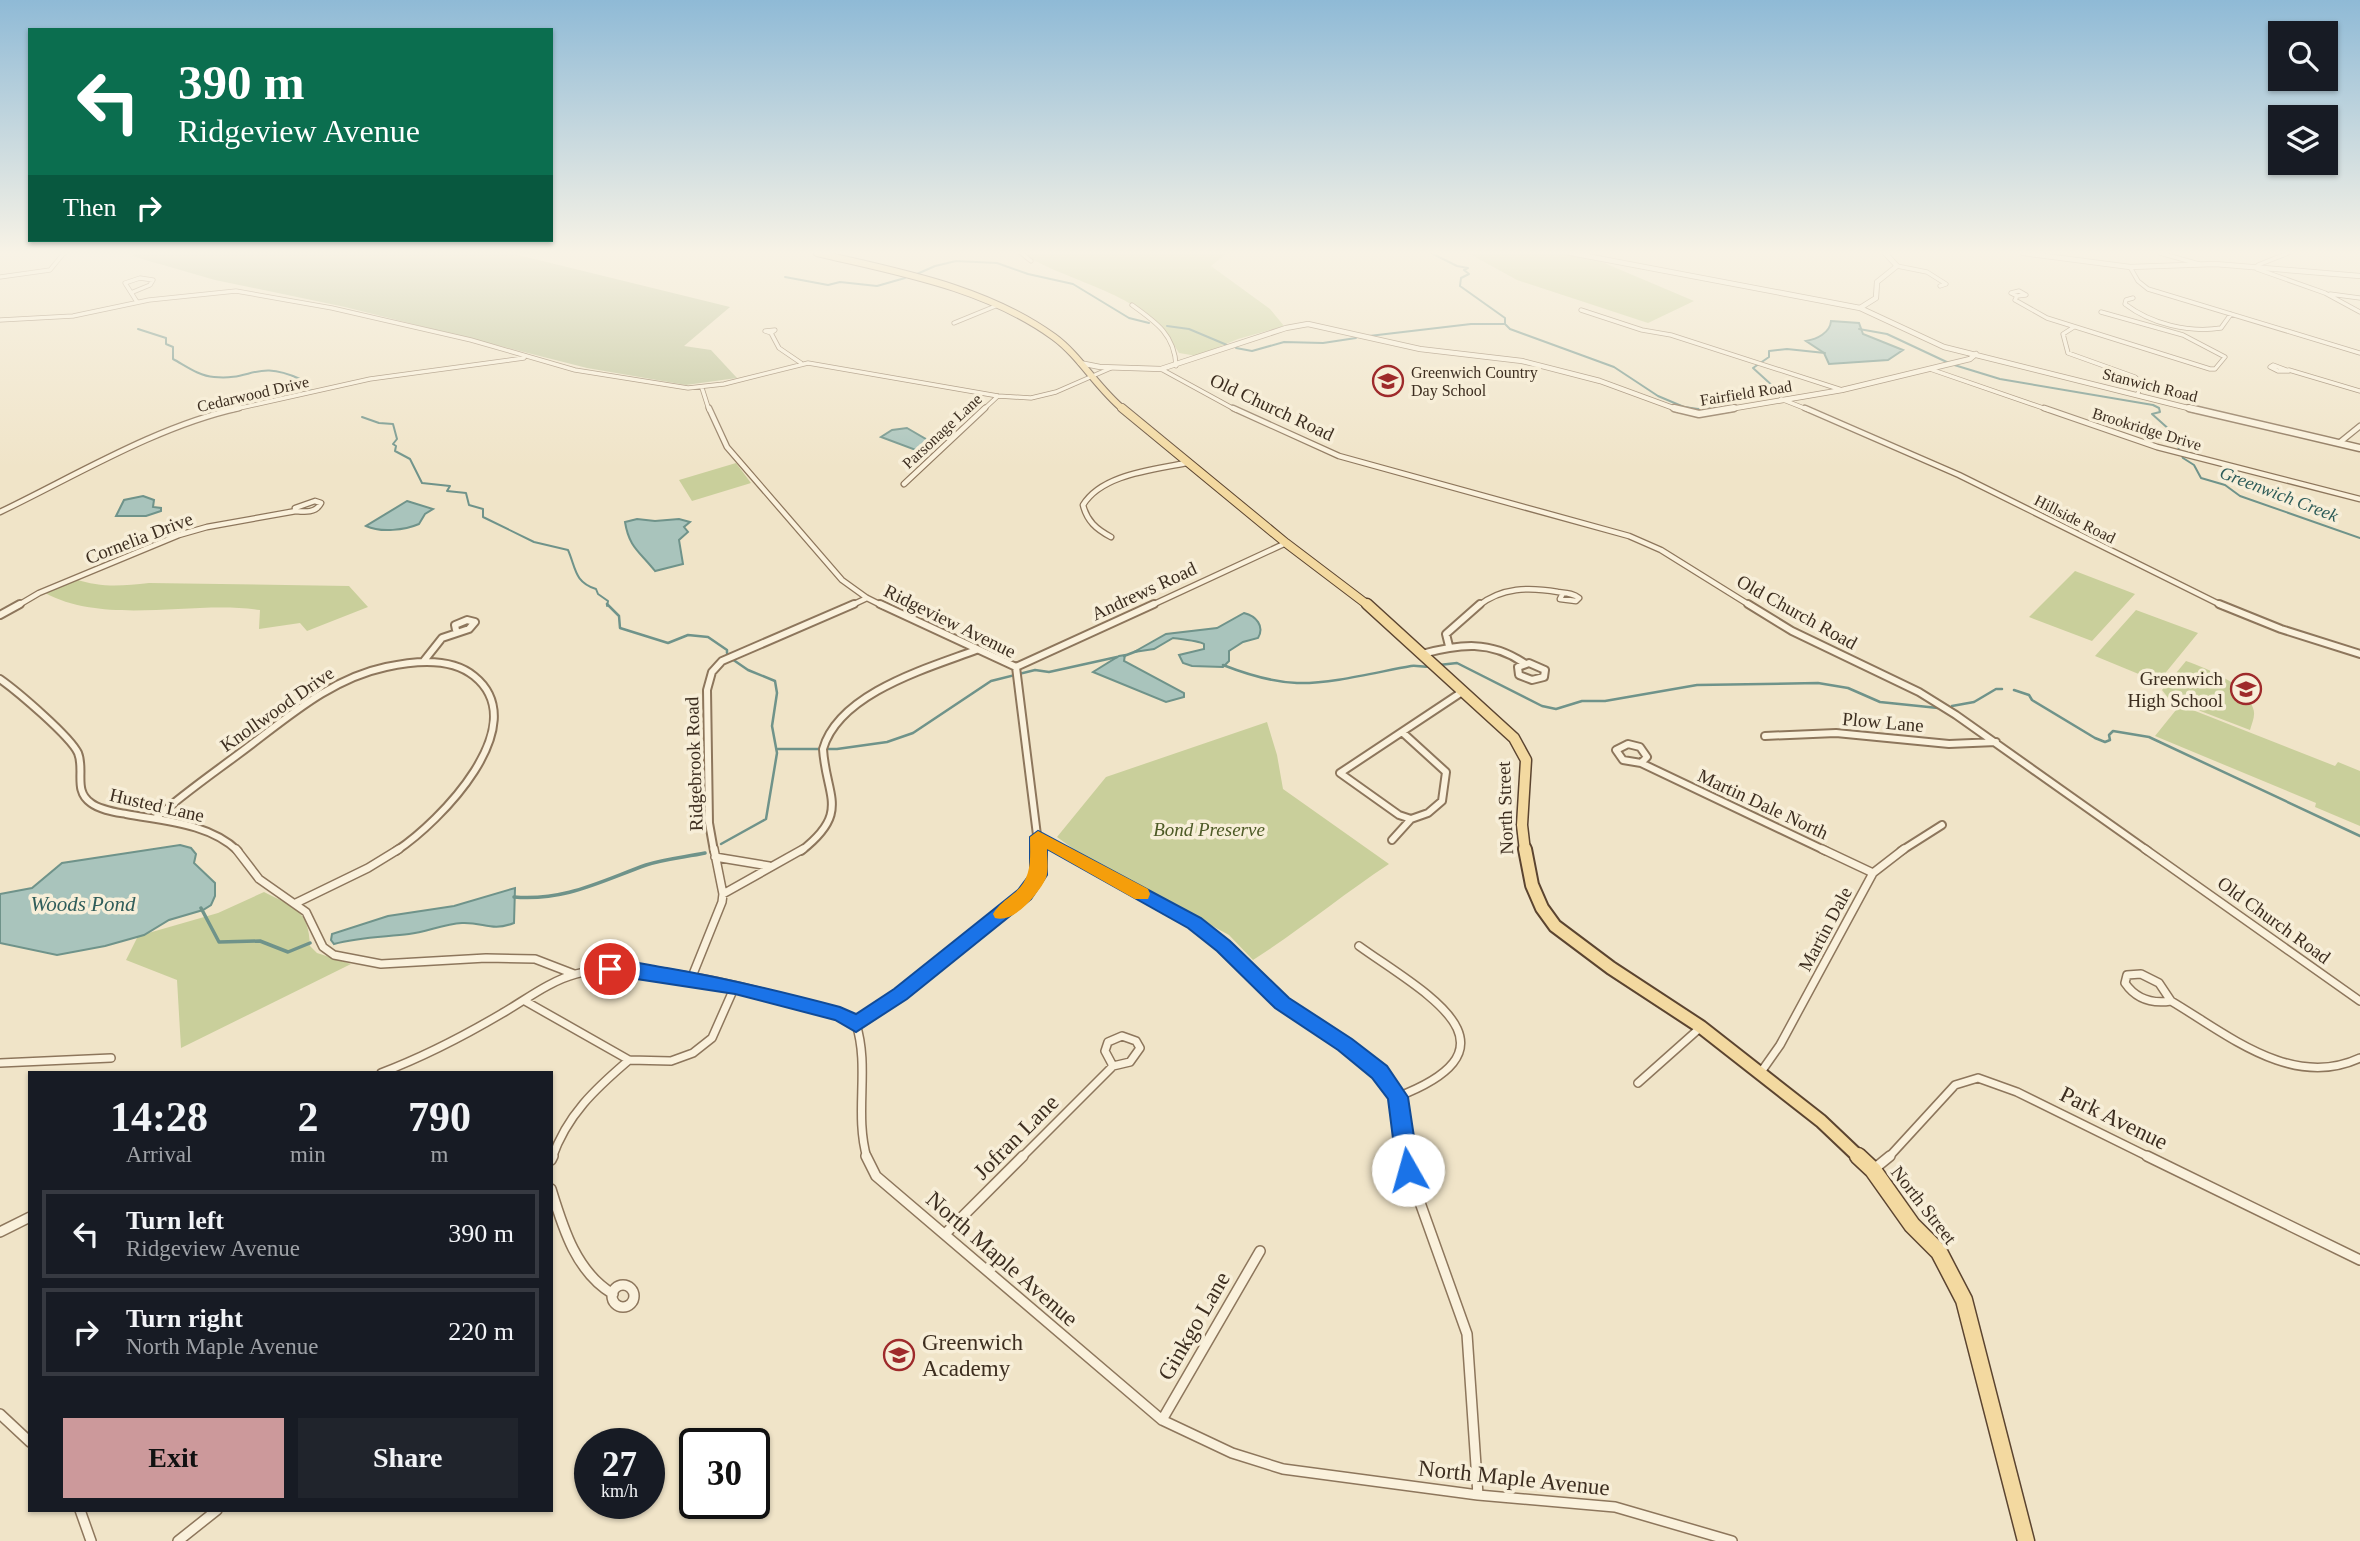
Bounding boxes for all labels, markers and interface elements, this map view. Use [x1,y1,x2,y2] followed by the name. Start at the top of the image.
[2268,21,2338,175] map controls
[2268,21,2338,91] button: search
[178,55,305,110] text: 390 m
[63,56,154,147] icon: left
[2268,105,2338,175] button: layers
[178,113,420,149] text: Ridgeview Avenue
[130,189,168,227] icon: right
[63,193,116,222] text: Then
[1371,364,1405,398] school or university icon: Greenwich Country Day School
[1411,364,1538,400] place label: Greenwich Country Day School
[2101,365,2199,405] street label: Stanwich Road
[1207,369,1338,445] street label: Old Church Road
[195,373,311,415] street label: Cedarwood Drive
[1699,377,1793,409] street label: Fairfield Road
[899,390,986,473] street label: Parsonage Lane
[2090,404,2204,455] street label: Brookridge Drive
[2217,462,2342,526] water label: Greenwich Creek
[2032,491,2118,547] street label: Hillside Road
[82,508,196,568] street label: Cornelia Drive
[1088,557,1200,624] street label: Andrews Road
[1733,570,1861,654] street label: Old Church Road
[881,580,1019,662] street label: Ridgeview Avenue
[216,662,338,756] street label: Knollwood Drive
[2127,668,2223,711] place label: Greenwich High School
[2229,672,2263,706] school or university icon: Greenwich High School
[681,696,707,832] street label: Ridgebrook Road
[1841,708,1925,736] street label: Plow Lane
[1493,760,1517,855] street label: North Street
[1694,765,1832,844] street label: Martin Dale North
[108,784,206,826] street label: Husted Lane
[1153,819,1265,840] park label: Bond Preserve
[2214,872,2335,968] street label: Old Church Road
[1794,883,1856,975] street label: Martin Dale
[31,892,136,916] water label: Woods Pond
[580,939,640,999] pin
[591,950,629,988] icon: arrive
[2056,1081,2172,1155] street label: Park Avenue
[969,1090,1063,1184] street label: Jofran Lane
[110,1094,208,1140] text: 14:28
[297,1094,318,1140] text: 2
[408,1094,471,1140] text: 790
[1371,1133,1445,1207] position arrow
[126,1142,192,1167] text: Arrival
[290,1142,326,1167] text: min
[430,1142,448,1167] text: m
[1887,1162,1961,1249] street label: North Street
[921,1186,1083,1332] street label: North Maple Avenue
[126,1206,224,1235] text: Turn left
[67,1215,105,1253] icon: left
[448,1219,514,1248] text: 390 m
[126,1236,300,1261] text: Ridgeview Avenue
[1153,1267,1235,1385] street label: Ginkgo Lane
[126,1304,243,1333] text: Turn right
[67,1313,105,1351] icon: right
[448,1317,514,1346] text: 220 m
[922,1330,1023,1381] place label: Greenwich Academy
[126,1334,318,1359] text: North Maple Avenue
[882,1338,916,1372] school or university icon: Greenwich Academy
[63,1418,284,1498] button: Exit
[298,1418,518,1498] button: Share
[679,1428,770,1519] speed limit sign: 30
[602,1445,637,1484] text: 27
[1417,1456,1611,1500] street label: North Maple Avenue
[601,1481,638,1501] text: km/h

